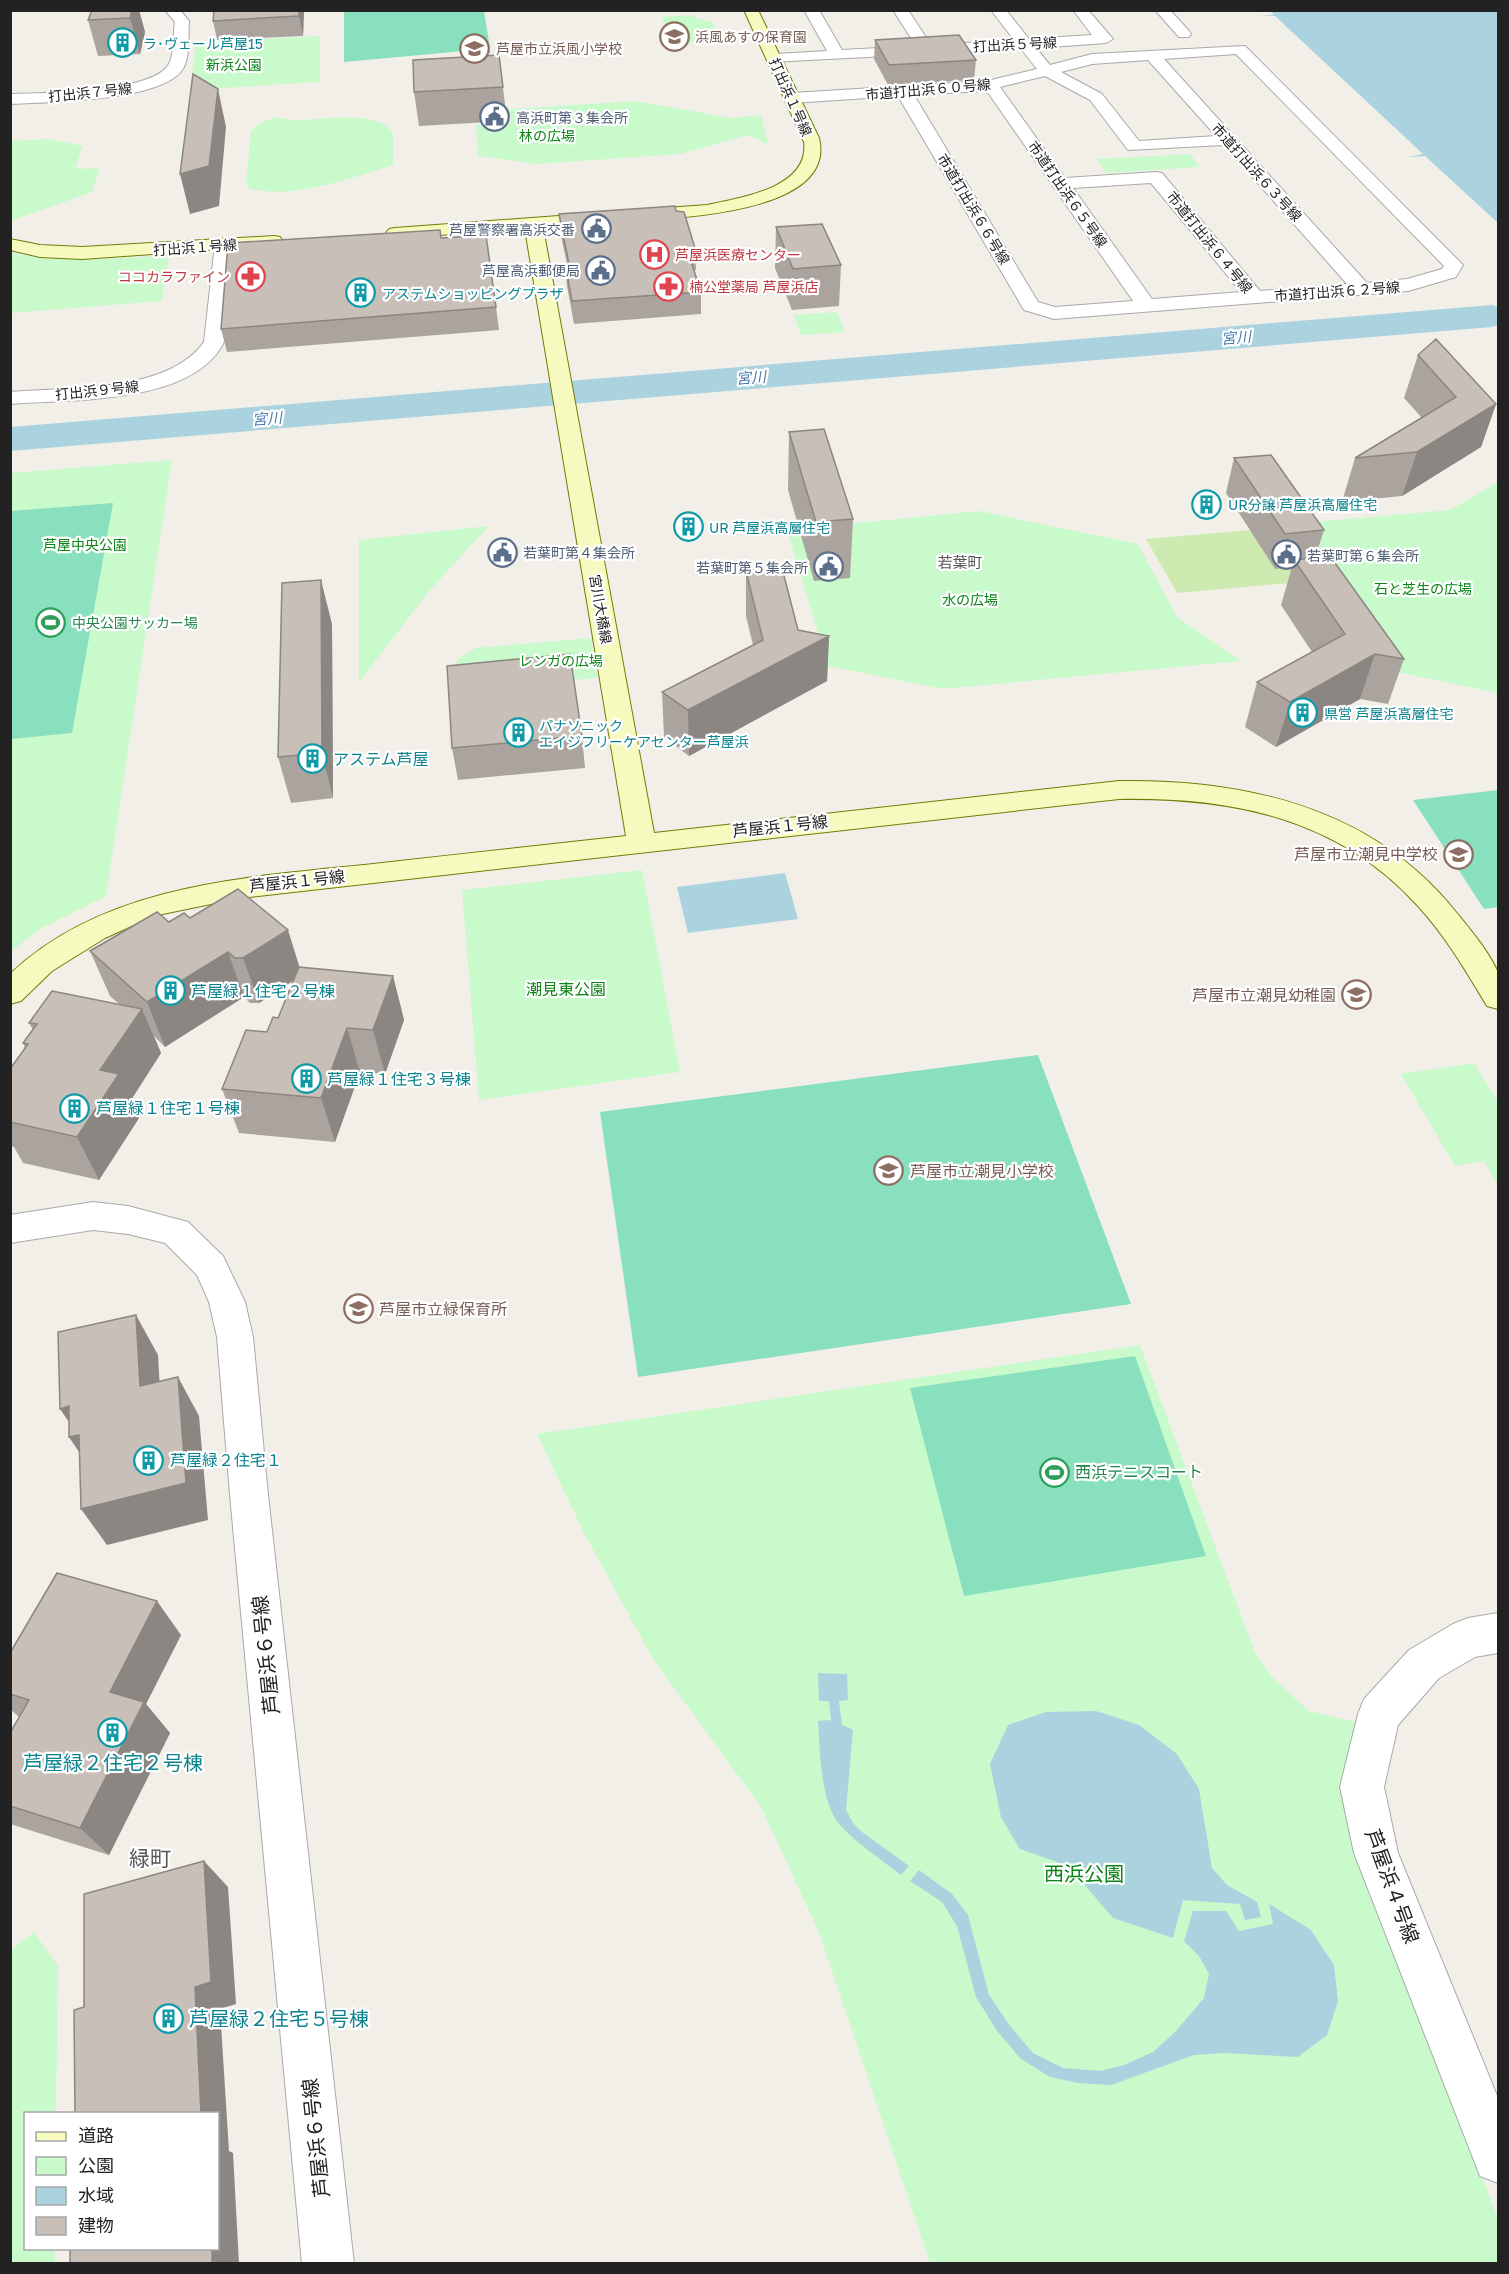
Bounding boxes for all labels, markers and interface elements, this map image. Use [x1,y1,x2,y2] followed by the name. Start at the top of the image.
[658,20,690,52] school or university icon: 浜風あすの保育園
[106,27,138,59] building icon: ラ･ヴェール芦屋15
[695,28,807,45] place label: 浜風あすの保育園
[459,32,491,64] school or university icon: 芦屋市立浜風小学校
[973,33,1057,55] street label: 打出浜５号線
[143,35,263,52] place label: ラ･ヴェール芦屋15
[496,40,622,57] place label: 芦屋市立浜風小学校
[766,55,816,139] street label: 打出浜１号線
[206,56,262,73] park label: 新浜公園
[864,75,992,103] street label: 市道打出浜６０号線
[47,79,133,105] street label: 打出浜７号線
[479,101,511,133] public building icon: 高浜町第３集会所
[516,109,628,126] place label: 高浜町第３集会所
[1209,119,1305,225] street label: 市道打出浜６３号線
[519,127,575,144] park label: 林の広場
[1025,138,1111,250] street label: 市道打出浜６５号線
[934,151,1014,267] street label: 市道打出浜６６号線
[1164,188,1256,296] street label: 市道打出浜６４号線
[580,213,612,245] public building icon: 芦屋警察署高浜交番
[449,221,575,238] place label: 芦屋警察署高浜交番
[153,236,237,258] street label: 打出浜１号線
[638,238,670,270] hospital icon: 芦屋浜医療センター
[675,246,801,263] place label: 芦屋浜医療センター
[585,254,617,286] public building icon: 芦屋高浜郵便局
[235,260,267,292] pharmacy icon: ココカラファイン
[482,262,580,279] place label: 芦屋高浜郵便局
[118,268,230,285] place label: ココカラファイン
[652,270,684,302] pharmacy icon: 楠公堂薬局 芦屋浜店
[345,277,377,309] building icon: アステムショッピングプラザ
[689,278,819,295] place label: 楠公堂薬局 芦屋浜店
[1274,278,1400,304] street label: 市道打出浜６２号線
[382,285,564,302] place label: アステムショッピングプラザ
[1220,327,1254,347] water label: 宮川
[735,367,769,387] water label: 宮川
[54,377,140,403] street label: 打出浜９号線
[251,408,285,428] water label: 宮川
[1191,488,1223,520] building icon: UR分譲 芦屋浜高層住宅
[1228,496,1377,513] place label: UR分譲 芦屋浜高層住宅
[672,511,704,543] building icon: UR 芦屋浜高層住宅
[709,519,830,536] place label: UR 芦屋浜高層住宅
[43,536,127,553] park label: 芦屋中央公園
[486,536,518,568] public building icon: 若葉町第４集会所
[1270,539,1302,571] public building icon: 若葉町第６集会所
[523,544,635,561] place label: 若葉町第４集会所
[1307,547,1419,564] place label: 若葉町第６集会所
[813,551,845,583] public building icon: 若葉町第５集会所
[937,553,983,571] district label: 若葉町
[696,559,808,576] place label: 若葉町第５集会所
[587,573,615,645] street label: 宮川大橋線
[1374,580,1472,597] park label: 石と芝生の広場
[942,591,998,608] park label: 水の広場
[35,606,67,638] sports icon: 中央公園サッカー場
[72,614,198,631] place label: 中央公園サッカー場
[519,652,603,669] park label: レンガの広場
[1287,697,1319,729] building icon: 県営 芦屋浜高層住宅
[1324,705,1454,722] place label: 県営 芦屋浜高層住宅
[502,717,534,749] building icon: パナソニック エイジフリーケアセンター芦屋浜
[539,717,749,750] place label: パナソニック エイジフリーケアセンター芦屋浜
[296,743,328,775] building icon: アステム芦屋
[333,749,429,769] place label: アステム芦屋
[731,811,829,841] street label: 芦屋浜１号線
[1443,838,1475,870] school or university icon: 芦屋市立潮見中学校
[1294,844,1438,864] place label: 芦屋市立潮見中学校
[248,866,346,896] street label: 芦屋浜１号線
[154,975,186,1007] building icon: 芦屋緑１住宅２号棟
[526,979,606,999] park label: 潮見東公園
[1341,979,1373,1011] school or university icon: 芦屋市立潮見幼稚園
[191,981,335,1001] place label: 芦屋緑１住宅２号棟
[1192,985,1336,1005] place label: 芦屋市立潮見幼稚園
[290,1063,322,1095] building icon: 芦屋緑１住宅３号棟
[327,1069,471,1089] place label: 芦屋緑１住宅３号棟
[59,1092,91,1124] building icon: 芦屋緑１住宅１号棟
[96,1098,240,1118] place label: 芦屋緑１住宅１号棟
[873,1155,905,1187] school or university icon: 芦屋市立潮見小学校
[910,1161,1054,1181] place label: 芦屋市立潮見小学校
[342,1293,374,1325] school or university icon: 芦屋市立緑保育所
[379,1299,507,1319] place label: 芦屋市立緑保育所
[133,1444,165,1476] building icon: 芦屋緑２住宅１
[170,1450,282,1470] place label: 芦屋緑２住宅１
[1038,1456,1070,1488] sports icon: 西浜テニスコート
[1075,1462,1203,1482] place label: 西浜テニスコート
[247,1594,283,1716] street label: 芦屋浜６号線
[97,1716,129,1748] building icon: 芦屋緑２住宅２号棟
[23,1750,203,1774] place label: 芦屋緑２住宅２号棟
[1361,1826,1425,1946] street label: 芦屋浜４号線
[129,1845,171,1871] district label: 緑町
[1044,1861,1124,1885] park label: 西浜公園
[152,2002,184,2034] building icon: 芦屋緑２住宅５号棟
[189,2006,369,2030] place label: 芦屋緑２住宅５号棟
[297,2077,333,2199] street label: 芦屋浜６号線
[24,2112,219,2250] legend
[78,2124,114,2146] text: 道路
[78,2154,114,2176] text: 公園
[78,2184,114,2206] text: 水域
[78,2214,114,2236] text: 建物

